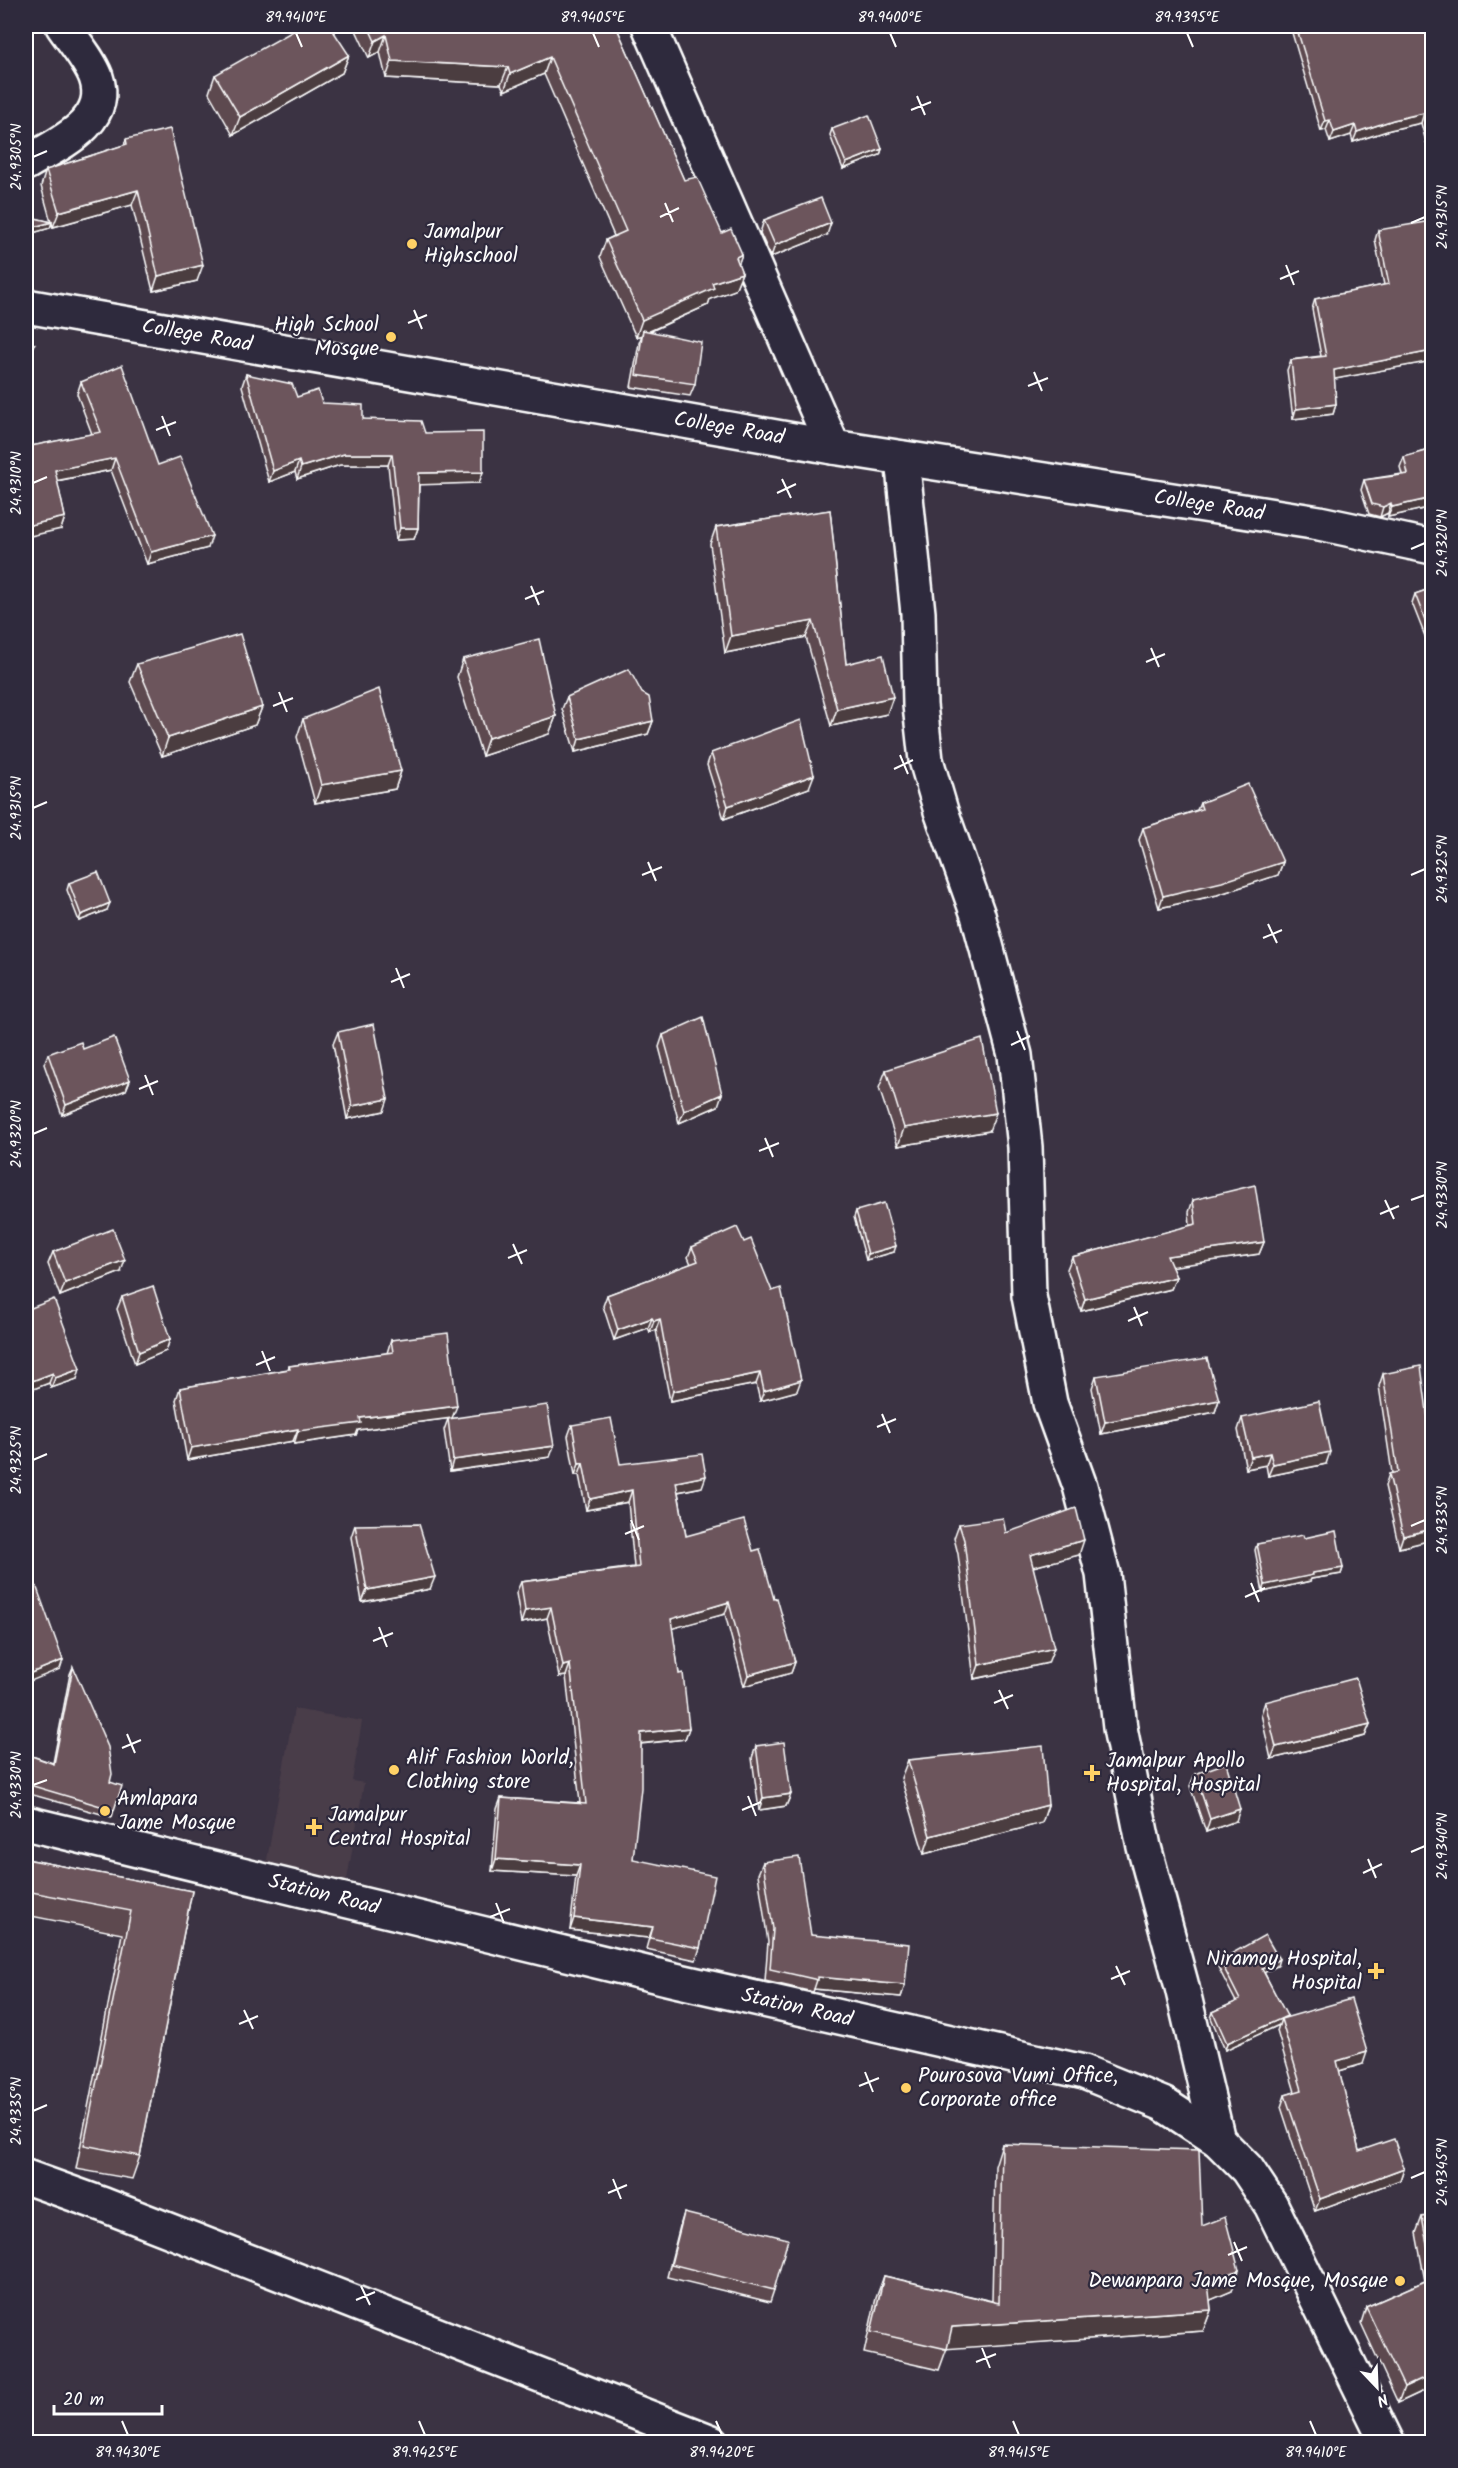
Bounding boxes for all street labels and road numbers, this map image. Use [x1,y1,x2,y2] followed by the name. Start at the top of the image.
[139,310,255,362] street label: College Road
[671,403,787,455] street label: College Road
[1151,481,1267,531] street label: College Road
[265,1865,384,1925] street label: Station Road
[738,1979,857,2037] street label: Station Road

